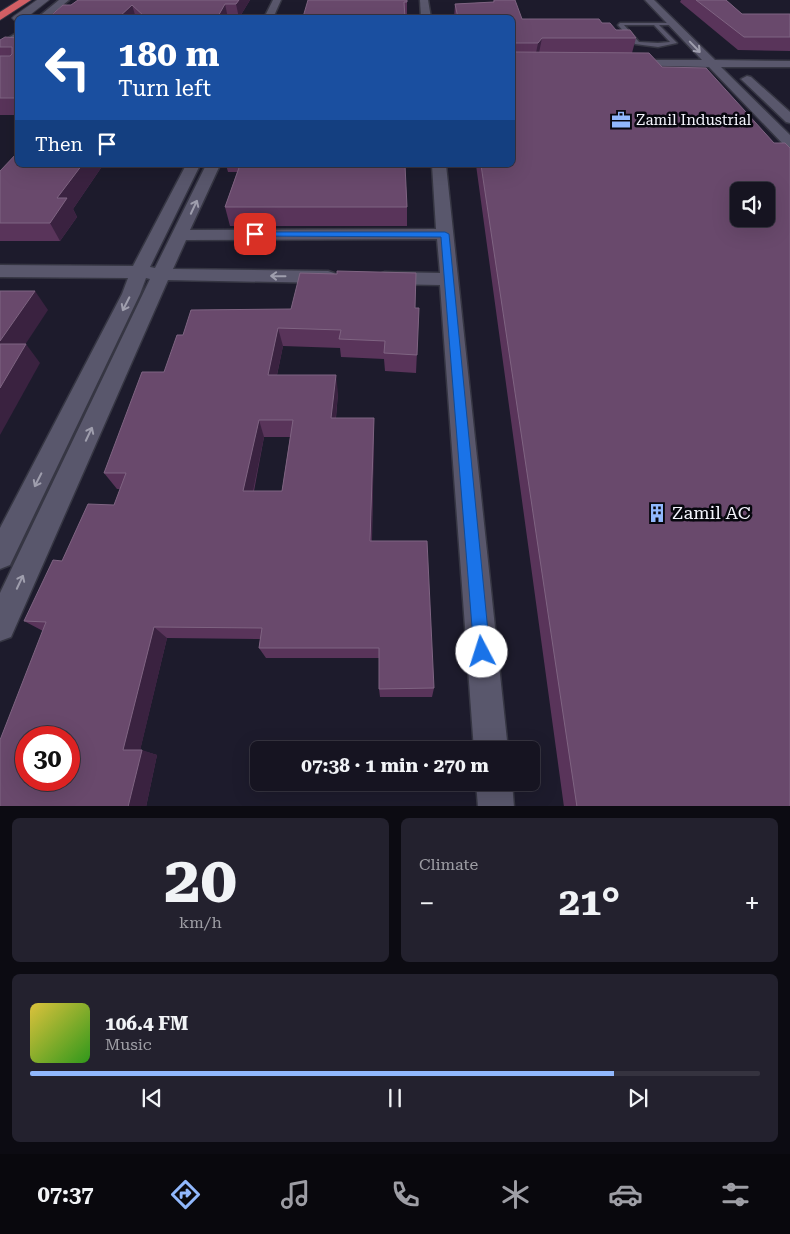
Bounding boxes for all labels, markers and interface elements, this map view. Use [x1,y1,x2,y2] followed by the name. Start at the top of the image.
[118,34,219,75] text: 180 m
[35,35,100,100] icon: left
[689,41,701,53] one-way arrow
[118,76,211,101] text: Turn left
[610,109,632,131] office icon: Zamil Industrial
[636,111,752,129] place label: Zamil Industrial
[93,130,121,158] icon: arrive
[35,133,83,156] text: Then
[730,182,775,227] map controls
[730,182,775,227] button: sound
[189,200,199,215] one-way arrow
[234,213,276,255] pin
[241,220,269,248] icon: arrive
[270,271,286,281] one-way arrow
[121,296,131,311] one-way arrow
[84,427,94,442] one-way arrow
[33,472,42,487] one-way arrow
[646,502,668,524] building icon: Zamil AC
[672,502,751,523] place label: Zamil AC
[16,575,26,590] one-way arrow
[455,625,507,677] position arrow
[15,726,80,791] speed limit sign: 30
[301,754,489,777] text: 07:38 · 1 min · 270 m
[164,842,237,918] text: 20
[419,855,478,874] text: Climate
[559,880,620,924] text: 21°
[419,887,435,920] text: −
[744,887,760,920] text: +
[179,913,222,932] text: km/h
[105,1012,188,1035] text: 106.4 FM
[105,1035,152,1054] text: Music
[138,1084,166,1112] icon: previous
[381,1084,409,1112] icon: pause
[624,1084,652,1112] icon: next
[168,1177,203,1212] icon: directions
[278,1177,313,1212] icon: music
[388,1177,423,1212] icon: phone
[498,1177,533,1212] icon: climate
[608,1177,643,1212] icon: car
[718,1177,753,1212] icon: filters
[37,1182,94,1207] text: 07:37

